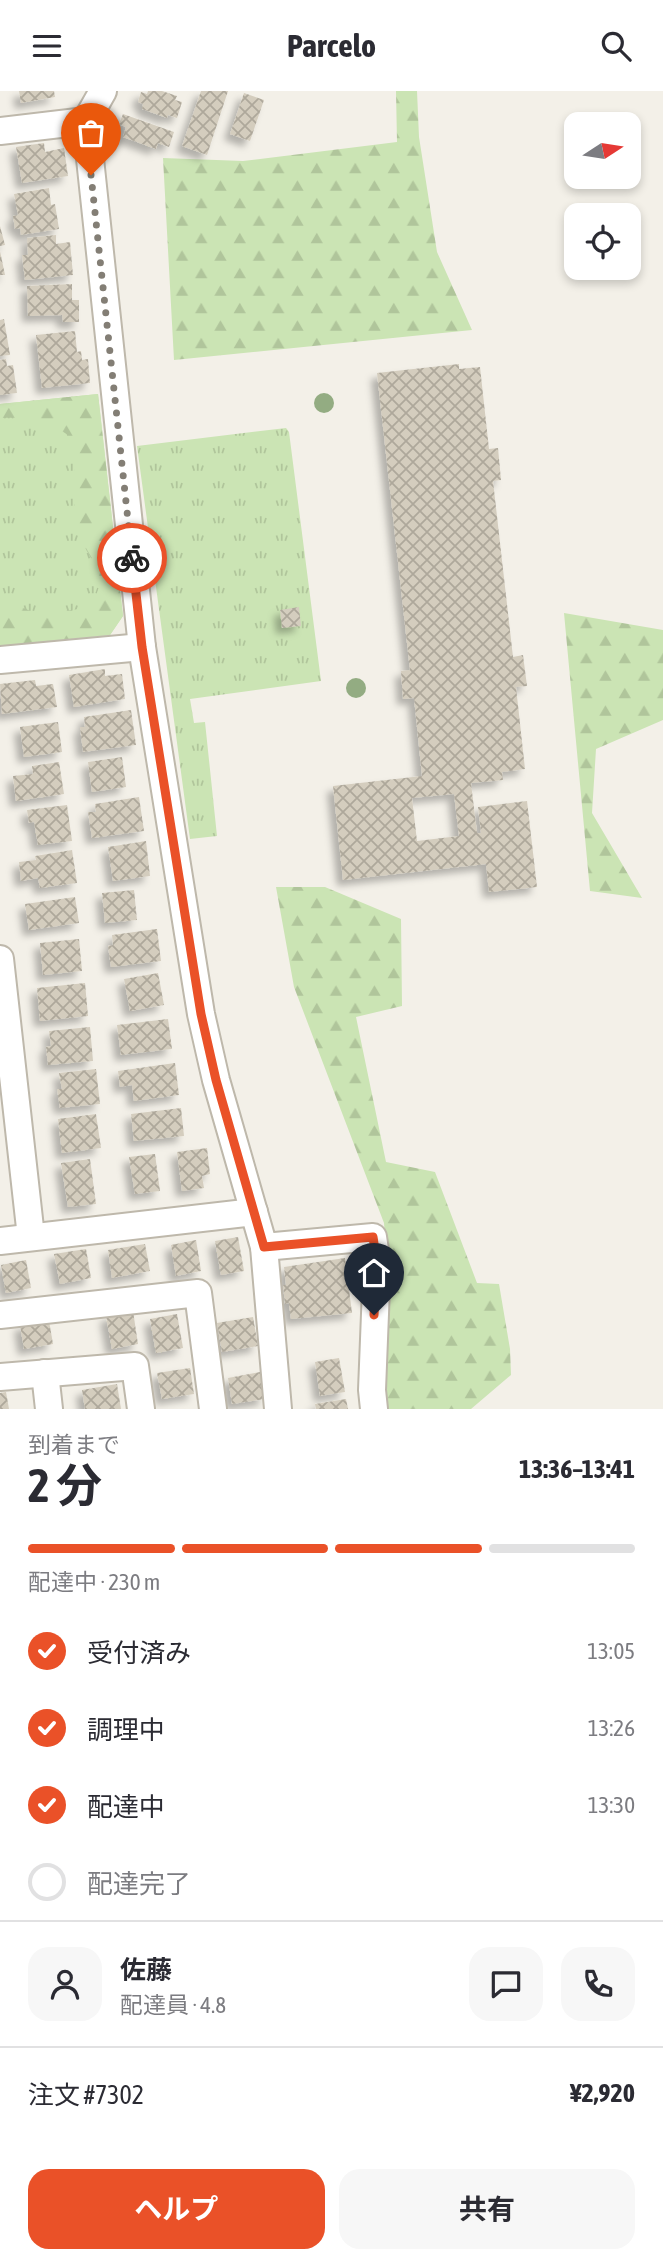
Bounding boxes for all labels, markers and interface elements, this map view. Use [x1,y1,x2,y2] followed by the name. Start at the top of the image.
[28,27,66,65] icon: menu
[287,27,376,64] text: Parcelo
[597,27,635,65] icon: search
[61,103,121,175] pin
[564,112,640,189] north arrow
[564,112,641,280] map controls
[72,114,110,152] icon: bag
[564,203,641,280] button: locate
[97,523,167,593] courier
[113,539,151,577] icon: bike
[344,1243,404,1315] pin
[355,1254,393,1292] icon: home
[28,1432,120,1458] text: 到着まで
[519,1454,635,1484] text: 13:36–13:41
[28,1459,102,1512] text: 2 分
[28,1569,160,1595] text: 配達中 · 230 m
[28,1632,66,1670] icon: check
[87,1638,191,1668] text: 受付済み
[587,1638,635,1664] text: 13:05
[28,1709,66,1747] icon: check
[87,1715,165,1745] text: 調理中
[588,1715,635,1741] text: 13:26
[28,1786,66,1824] icon: check
[87,1792,165,1822] text: 配達中
[588,1792,635,1818] text: 13:30
[87,1869,191,1899] text: 配達完了
[28,1947,102,2021] button: person
[469,1947,543,2021] button: chat
[561,1947,635,2021] button: phone
[120,1955,172,1985] text: 佐藤
[120,1992,226,2018] text: 配達員 · 4.8
[570,2078,635,2108] text: ¥2,920
[28,2080,144,2110] text: 注文 #7302
[28,2169,325,2249] button: ヘルプ
[339,2169,635,2249] button: 共有

